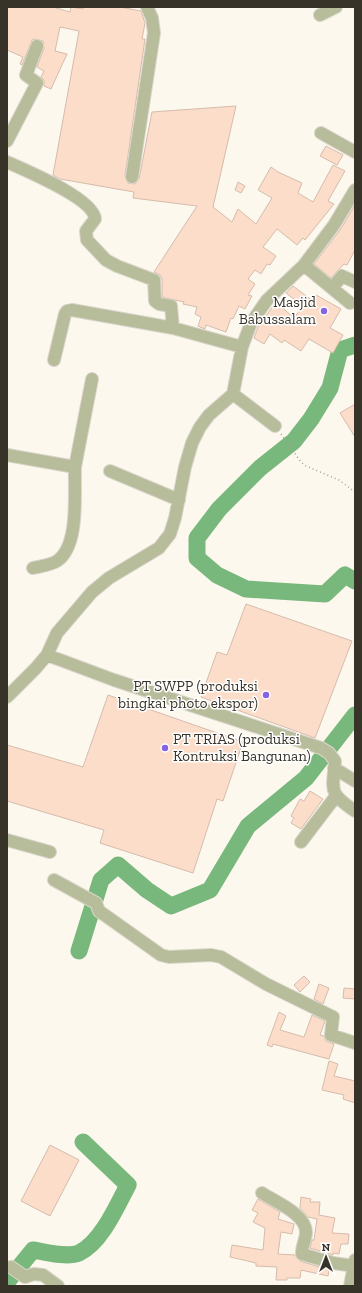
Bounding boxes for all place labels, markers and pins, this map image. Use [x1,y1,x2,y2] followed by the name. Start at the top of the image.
[239,293,317,328] place label: Masjid Babussalam
[319,306,329,316] marker: Masjid Babussalam
[117,677,258,712] place label: PT SWPP (produksi bingkai photo ekspor)
[261,690,271,700] marker: PT SWPP (produksi bingkai photo ekspor)
[173,730,311,765] place label: PT TRIAS (produksi Kontruksi Bangunan)
[160,743,170,753] marker: PT TRIAS (produksi Kontruksi Bangunan)

